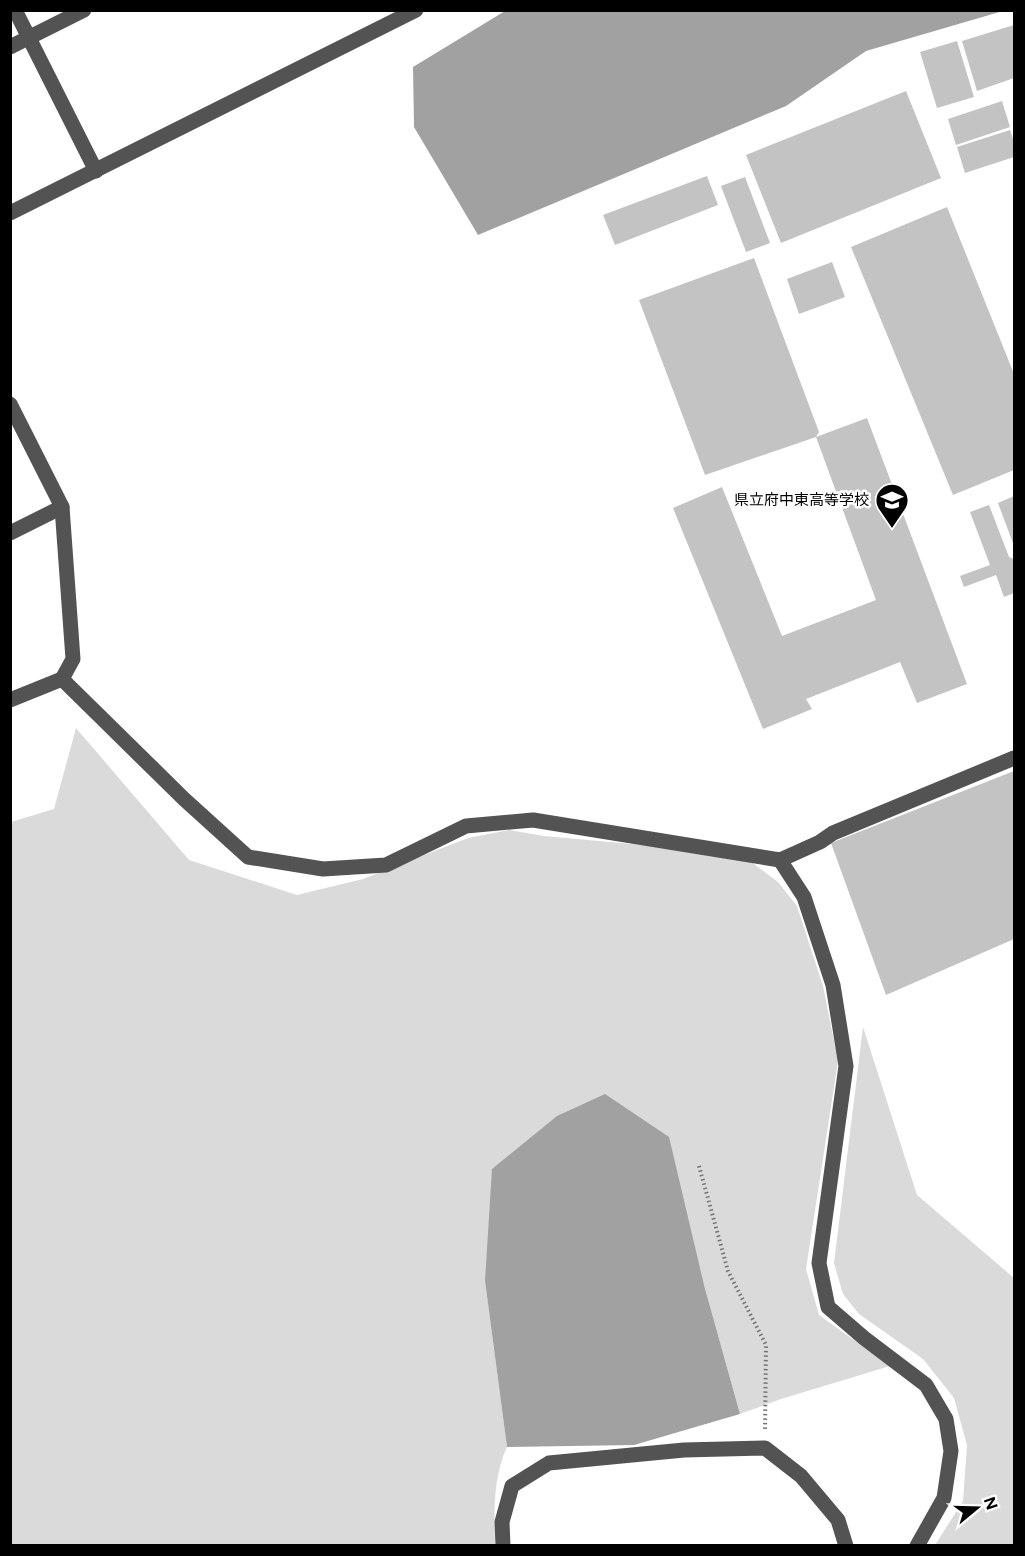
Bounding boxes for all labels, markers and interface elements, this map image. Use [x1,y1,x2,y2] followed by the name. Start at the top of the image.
[874,482,910,529] school or university icon: 県立府中東高等学校
[734,491,869,509] place label: 県立府中東高等学校
[947,1478,1007,1538] north arrow
[980,1494,1002,1512] text: N

